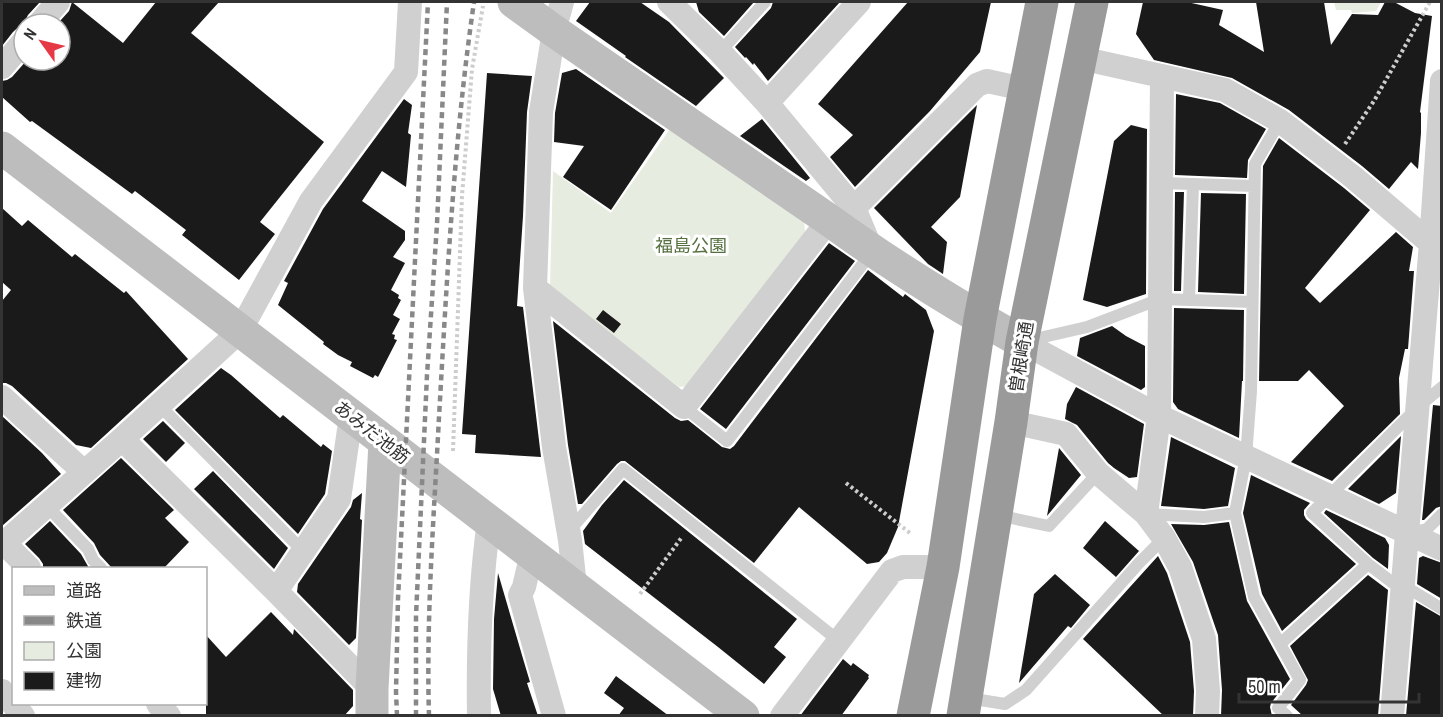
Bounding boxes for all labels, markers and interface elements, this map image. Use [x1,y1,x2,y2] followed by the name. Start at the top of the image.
[12,12,72,72] north arrow
[18,24,41,44] text: N
[655,233,727,258] park label: 福島公園
[1003,319,1039,395] street label: 曽根崎通
[329,394,415,470] street label: あみだ池筋
[12,567,207,705] legend
[66,578,102,603] text: 道路
[66,608,102,633] text: 鉄道
[66,638,102,663] text: 公園
[1239,666,1419,704] scale bar
[66,668,102,693] text: 建物
[1248,674,1281,699] text: 50 m

